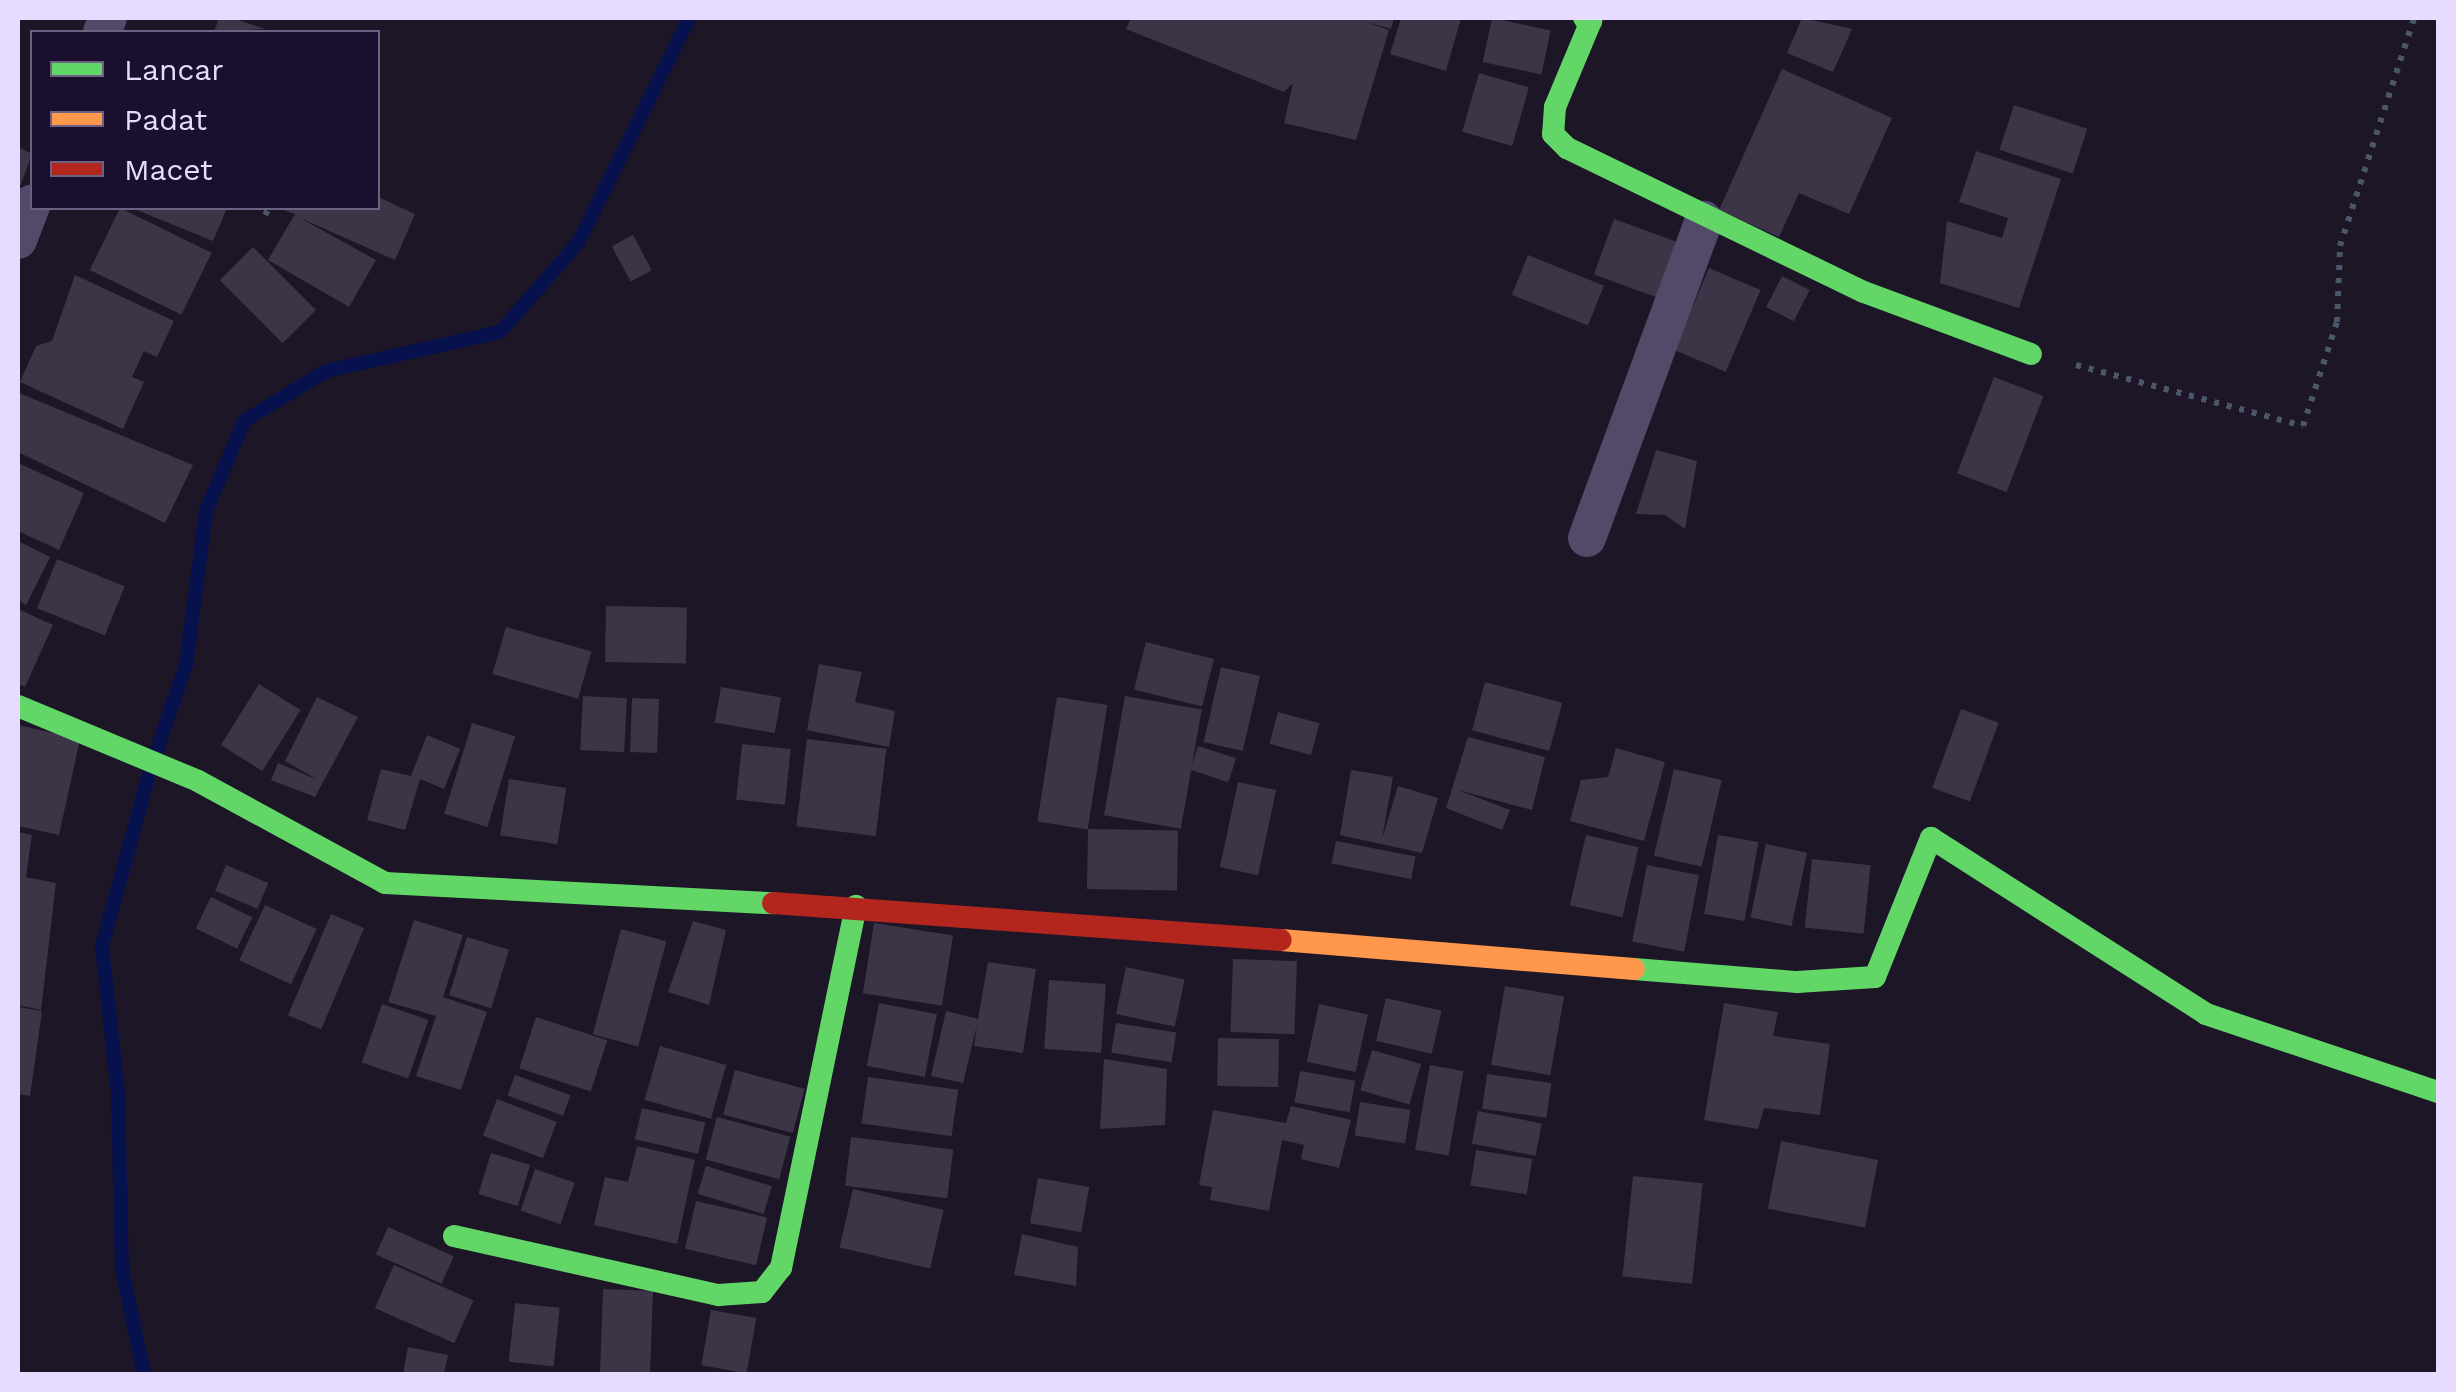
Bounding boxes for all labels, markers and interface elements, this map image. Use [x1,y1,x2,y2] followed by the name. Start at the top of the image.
[30,30,380,210] legend
[124,52,224,87] text: Lancar
[124,102,207,137] text: Padat
[124,152,213,187] text: Macet

